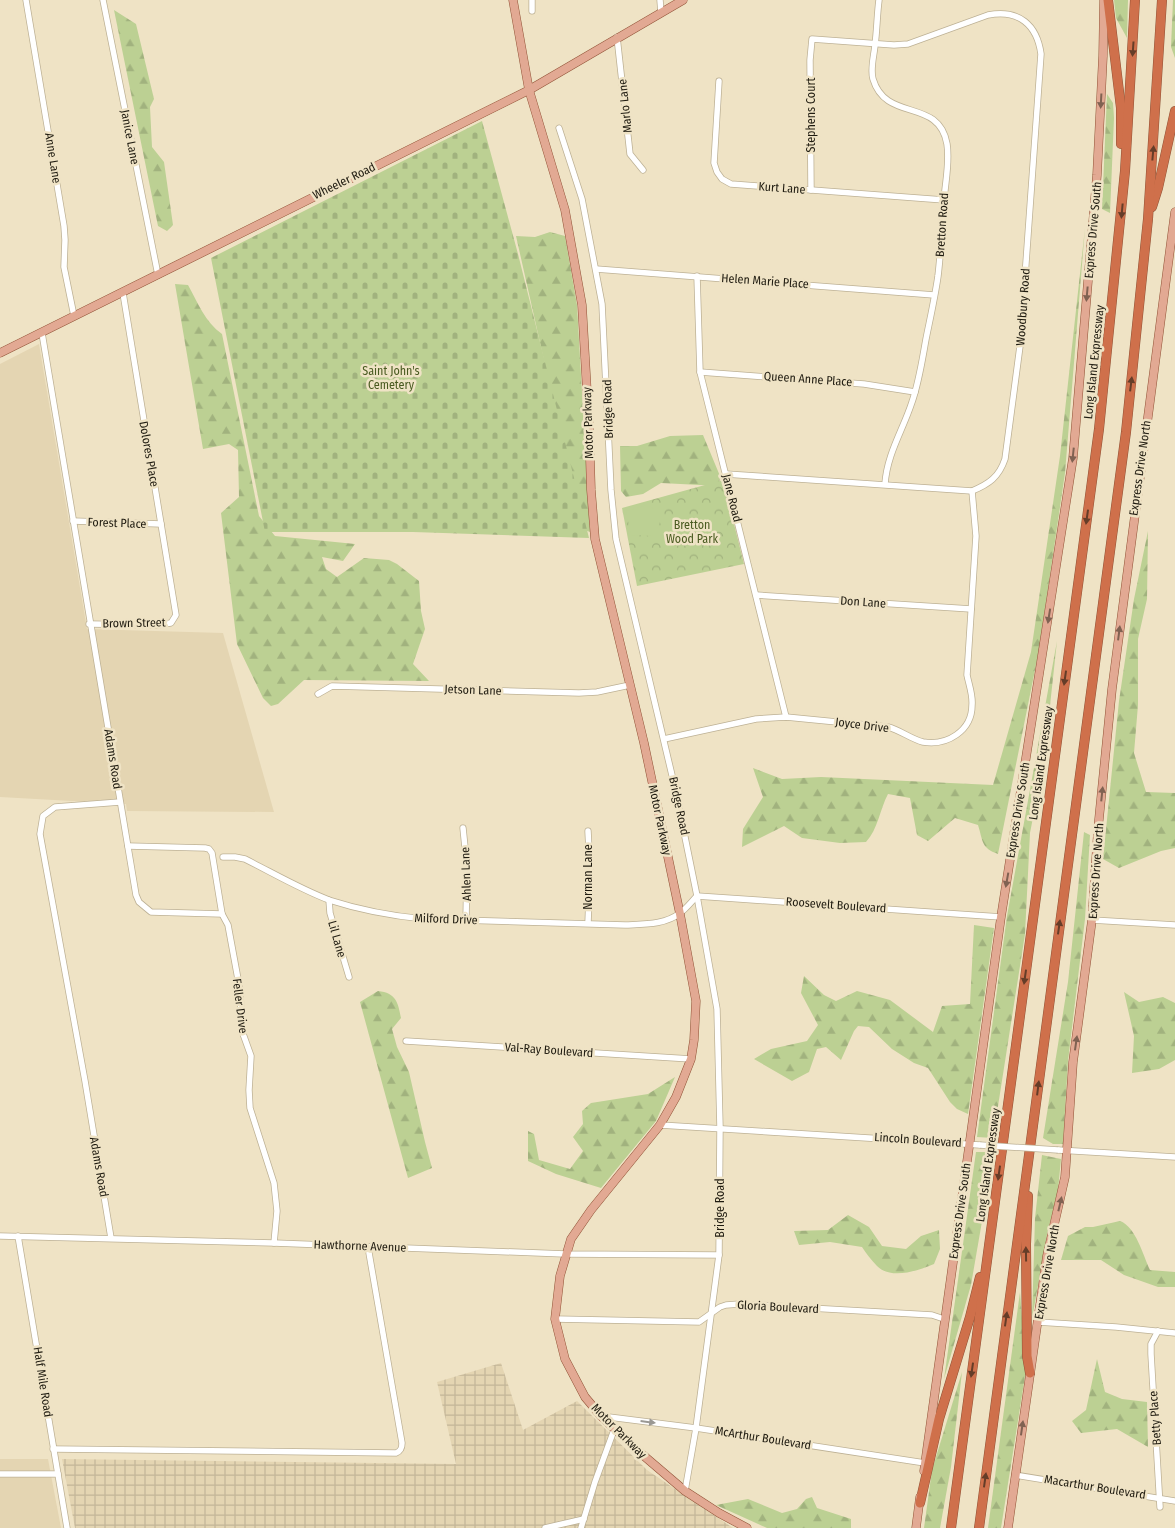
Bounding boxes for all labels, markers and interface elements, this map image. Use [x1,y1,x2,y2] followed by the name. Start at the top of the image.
[1128,41,1136,57] one-way arrow
[804,77,818,153] street label: Stephens Court
[615,78,635,134] street label: Marlo Lane
[1097,93,1105,109] one-way arrow
[118,108,142,166] street label: Janice Lane
[42,132,64,184] street label: Anne Lane
[1149,145,1157,161] one-way arrow
[310,160,378,202] street label: Wheeler Road
[758,179,806,197] street label: Kurt Lane
[1082,181,1104,279] street label: Express Drive South
[933,192,951,258] street label: Bretton Road
[1117,203,1125,219] one-way arrow
[1013,268,1033,346] street label: Woodbury Road
[721,271,809,291] street label: Helen Marie Place
[1083,286,1091,302] one-way arrow
[1081,304,1107,420] street label: Long Island Expressway
[362,364,420,392] park label: Saint John's Cemetery
[763,369,853,389] street label: Queen Anne Place
[1127,375,1135,391] one-way arrow
[600,379,616,439] street label: Bridge Road
[580,386,596,459] street label: Motor Parkway
[1126,419,1154,517] street label: Express Drive North
[136,420,162,488] street label: Dolores Place
[1069,448,1077,464] one-way arrow
[719,472,745,524] street label: Jane Road
[1083,509,1091,525] one-way arrow
[87,515,147,531] street label: Forest Place
[666,518,718,546] park label: Bretton Wood Park
[840,593,886,611] street label: Don Lane
[1044,608,1052,624] one-way arrow
[102,615,166,631] street label: Brown Street
[1115,624,1123,640] one-way arrow
[1061,670,1069,686] one-way arrow
[444,682,502,698] street label: Jetson Lane
[1026,705,1056,821] street label: Long Island Expressway
[834,715,890,735] street label: Joyce Drive
[101,728,125,790] street label: Adams Road
[1003,761,1033,859] street label: Express Drive South
[666,776,692,836] street label: Bridge Road
[646,783,674,857] street label: Motor Parkway
[1098,786,1106,802] one-way arrow
[1086,822,1106,920] street label: Express Drive North
[581,844,595,910] street label: Norman Lane
[458,847,474,901] street label: Ahlen Lane
[1003,873,1011,889] one-way arrow
[785,895,887,915] street label: Roosevelt Boulevard
[414,911,478,927] street label: Milford Drive
[325,919,349,959] street label: Lil Lane
[1055,919,1063,935] one-way arrow
[1021,970,1029,986] one-way arrow
[230,978,250,1034] street label: Feller Drive
[1072,1034,1080,1050] one-way arrow
[504,1040,594,1060] street label: Val-Ray Boulevard
[1034,1080,1042,1096] one-way arrow
[973,1107,1003,1223] street label: Long Island Expressway
[874,1130,962,1150] street label: Lincoln Boulevard
[87,1136,111,1198] street label: Adams Road
[946,1162,974,1260] street label: Express Drive South
[995,1166,1003,1182] one-way arrow
[713,1178,727,1238] street label: Bridge Road
[1056,1197,1064,1212] one-way arrow
[1032,1223,1062,1321] street label: Express Drive North
[313,1237,407,1255] street label: Hawthorne Avenue
[1022,1246,1030,1262] one-way arrow
[737,1298,819,1316] street label: Gloria Boulevard
[1002,1310,1010,1326] one-way arrow
[31,1346,55,1418] street label: Half Mile Road
[968,1363,976,1379] one-way arrow
[1146,1390,1164,1446] street label: Betty Place
[589,1401,650,1462] street label: Motor Parkway
[641,1418,657,1426] one-way arrow
[1018,1419,1026,1435] one-way arrow
[714,1423,812,1453] street label: McArthur Boulevard
[981,1471,989,1487] one-way arrow
[1043,1472,1147,1502] street label: Macarthur Boulevard

